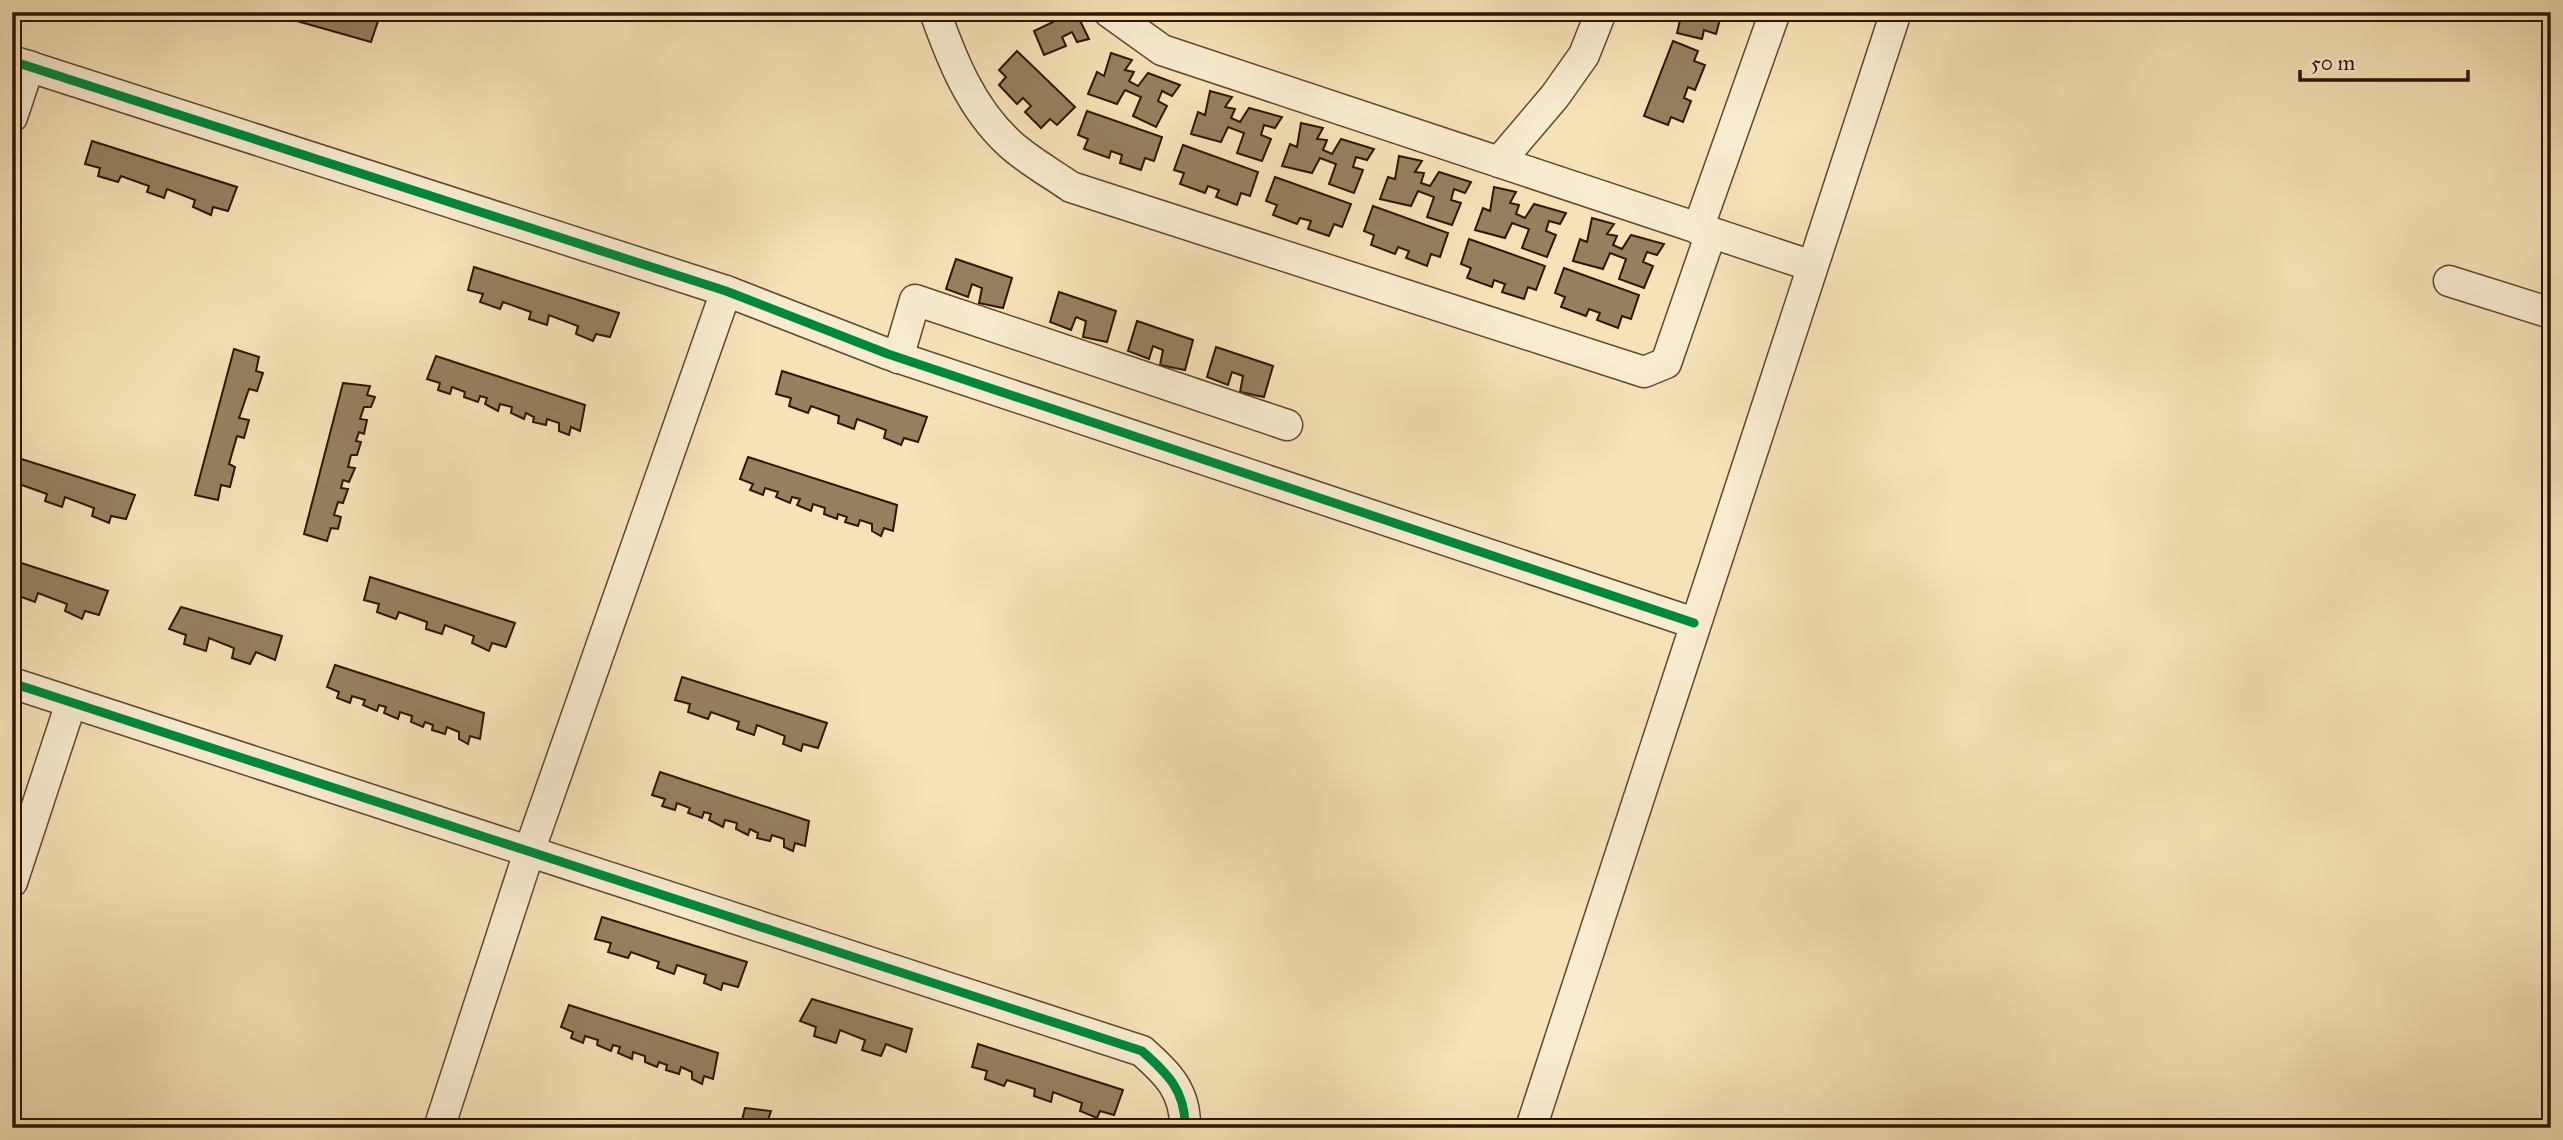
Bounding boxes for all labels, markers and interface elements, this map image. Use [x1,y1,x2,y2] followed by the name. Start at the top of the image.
[2300,38,2468,82] scale bar
[2311,50,2356,76] text: 50 m

